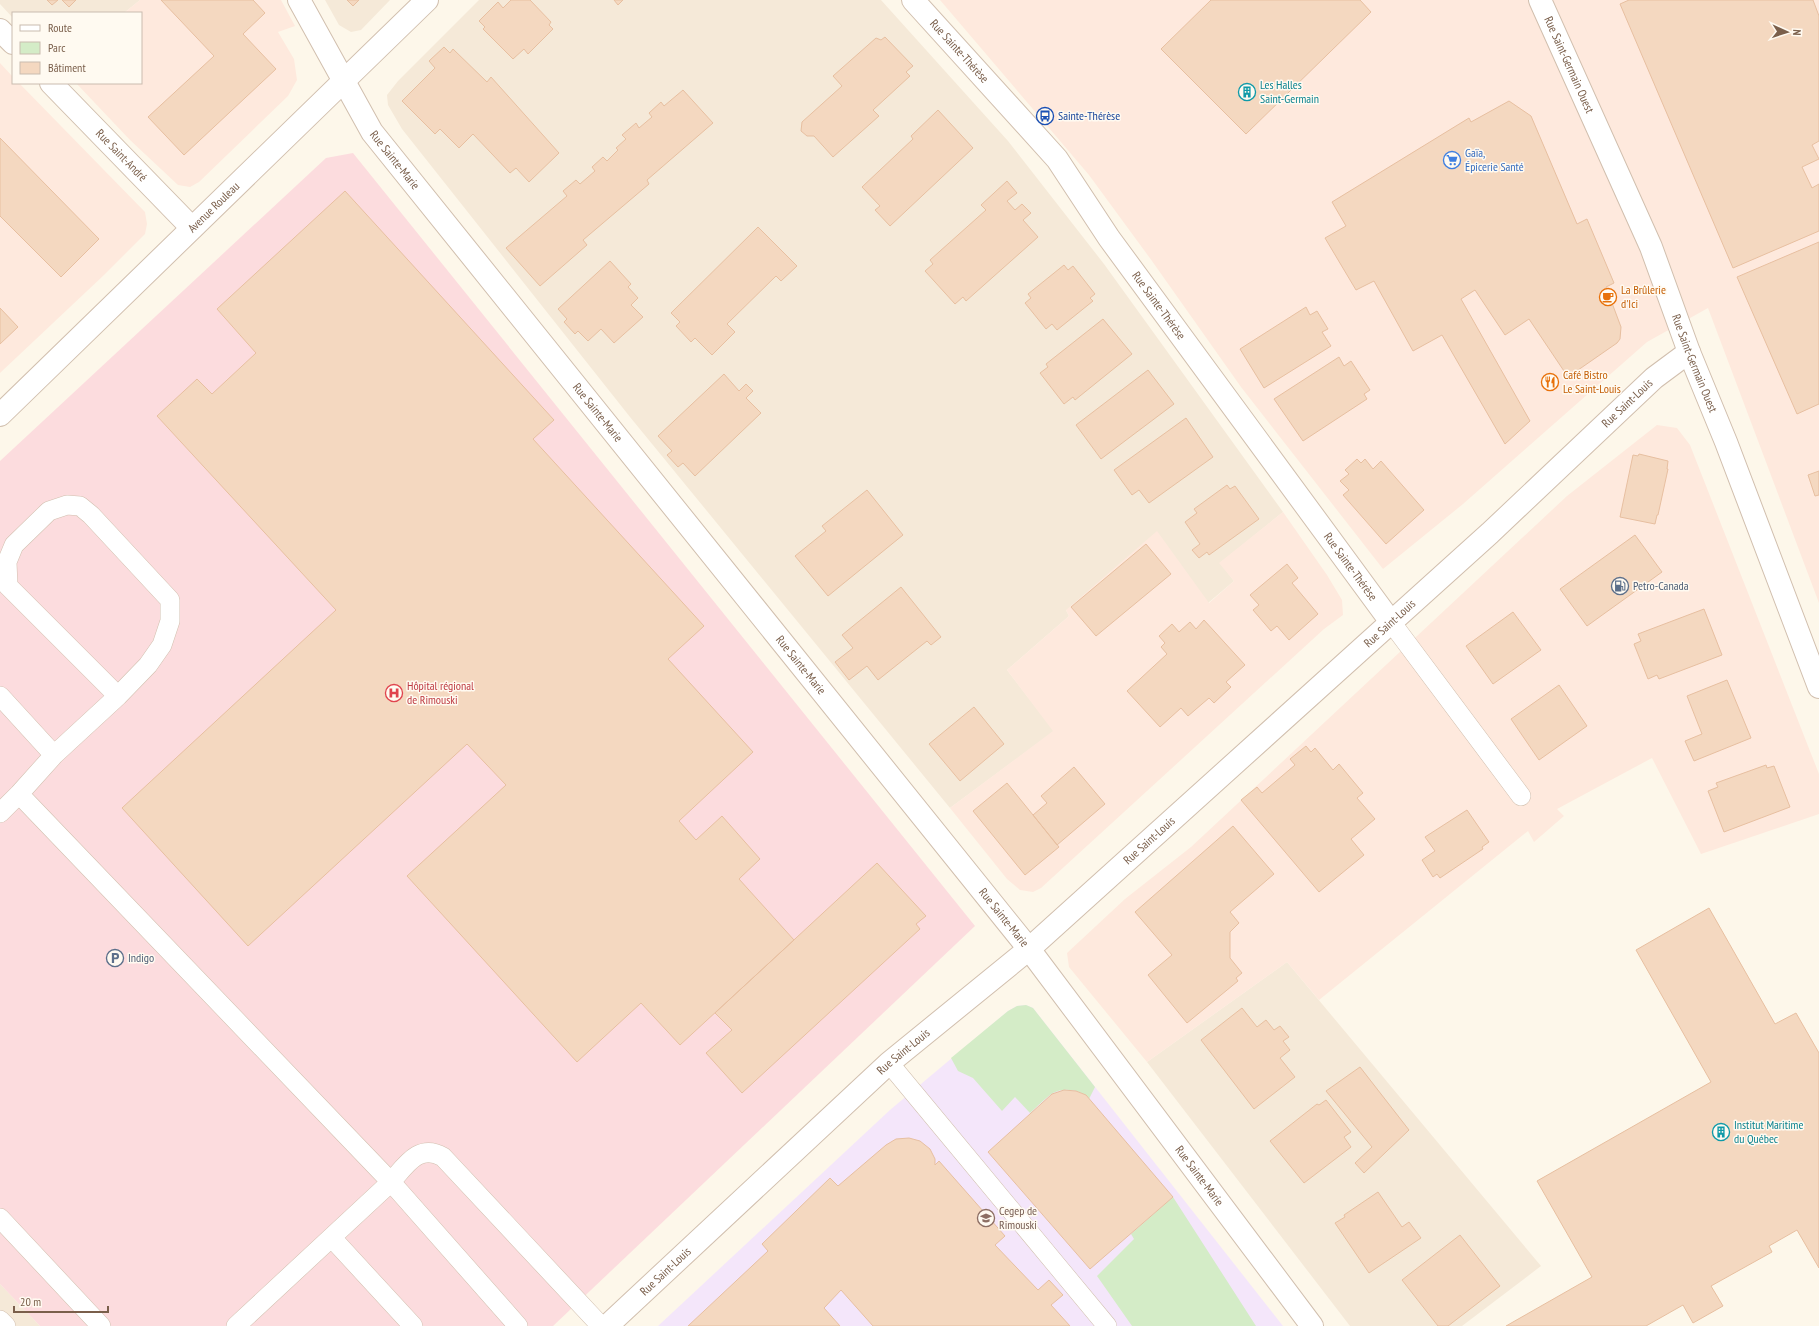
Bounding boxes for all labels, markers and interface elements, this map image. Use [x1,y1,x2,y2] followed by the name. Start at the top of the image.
[12,12,142,84] legend
[1767,12,1807,52] north arrow
[1541,14,1598,116] street label: Rue Saint-Germain Ouest
[927,16,992,86] street label: Rue Sainte-Thérèse
[48,20,72,35] text: Route
[1790,29,1804,36] text: N
[48,40,66,55] text: Parc
[48,60,86,75] text: Bâtiment
[1260,77,1319,106] place label: Les Halles Saint-Germain
[1237,82,1257,102] building icon: Les Halles Saint-Germain
[1035,106,1055,126] bus stop icon: Sainte-Thérèse
[1058,108,1120,123] place label: Sainte-Thérèse
[93,126,151,184] street label: Rue Saint-André
[367,127,423,192] street label: Rue Sainte-Marie
[1465,145,1524,174] place label: Gaïa, Épicerie Santé
[1442,150,1462,170] supermarket icon: Gaïa, Épicerie Santé
[184,178,242,235] street label: Avenue Rouleau
[1129,268,1189,342] street label: Rue Sainte-Thérèse
[1621,282,1666,311] place label: La Brûlerie d'Ici
[1598,287,1618,307] cafe icon: La Brûlerie d'Ici
[1669,312,1721,415] street label: Rue Saint-Germain Ouest
[1563,367,1621,396] place label: Café Bistro Le Saint-Louis
[1540,372,1560,392] restaurant icon: Café Bistro Le Saint-Louis
[1598,375,1655,430] street label: Rue Saint-Louis
[570,380,626,445] street label: Rue Sainte-Marie
[1321,530,1381,603] street label: Rue Sainte-Thérèse
[1610,576,1630,596] fuel station icon: Petro-Canada
[1633,578,1689,593] place label: Petro-Canada
[1360,596,1418,650] street label: Rue Saint-Louis
[773,632,829,697] street label: Rue Sainte-Marie
[407,678,474,707] place label: Hôpital régional de Rimouski
[384,683,404,703] hospital icon: Hôpital régional de Rimouski
[1120,813,1178,867] street label: Rue Saint-Louis
[976,885,1032,950] street label: Rue Sainte-Marie
[105,948,125,968] parking icon: Indigo
[128,950,154,965] place label: Indigo
[873,1025,933,1078] street label: Rue Saint-Louis
[1734,1117,1803,1146] place label: Institut Maritime du Québec
[1711,1122,1731,1142] building icon: Institut Maritime du Québec
[1172,1143,1227,1209] street label: Rue Sainte-Marie
[999,1203,1037,1232] place label: Cegep de Rimouski
[976,1208,996,1228] school or university icon: Cegep de Rimouski
[636,1244,694,1299] street label: Rue Saint-Louis
[14,1288,108,1314] scale bar
[20,1294,41,1309] text: 20 m

